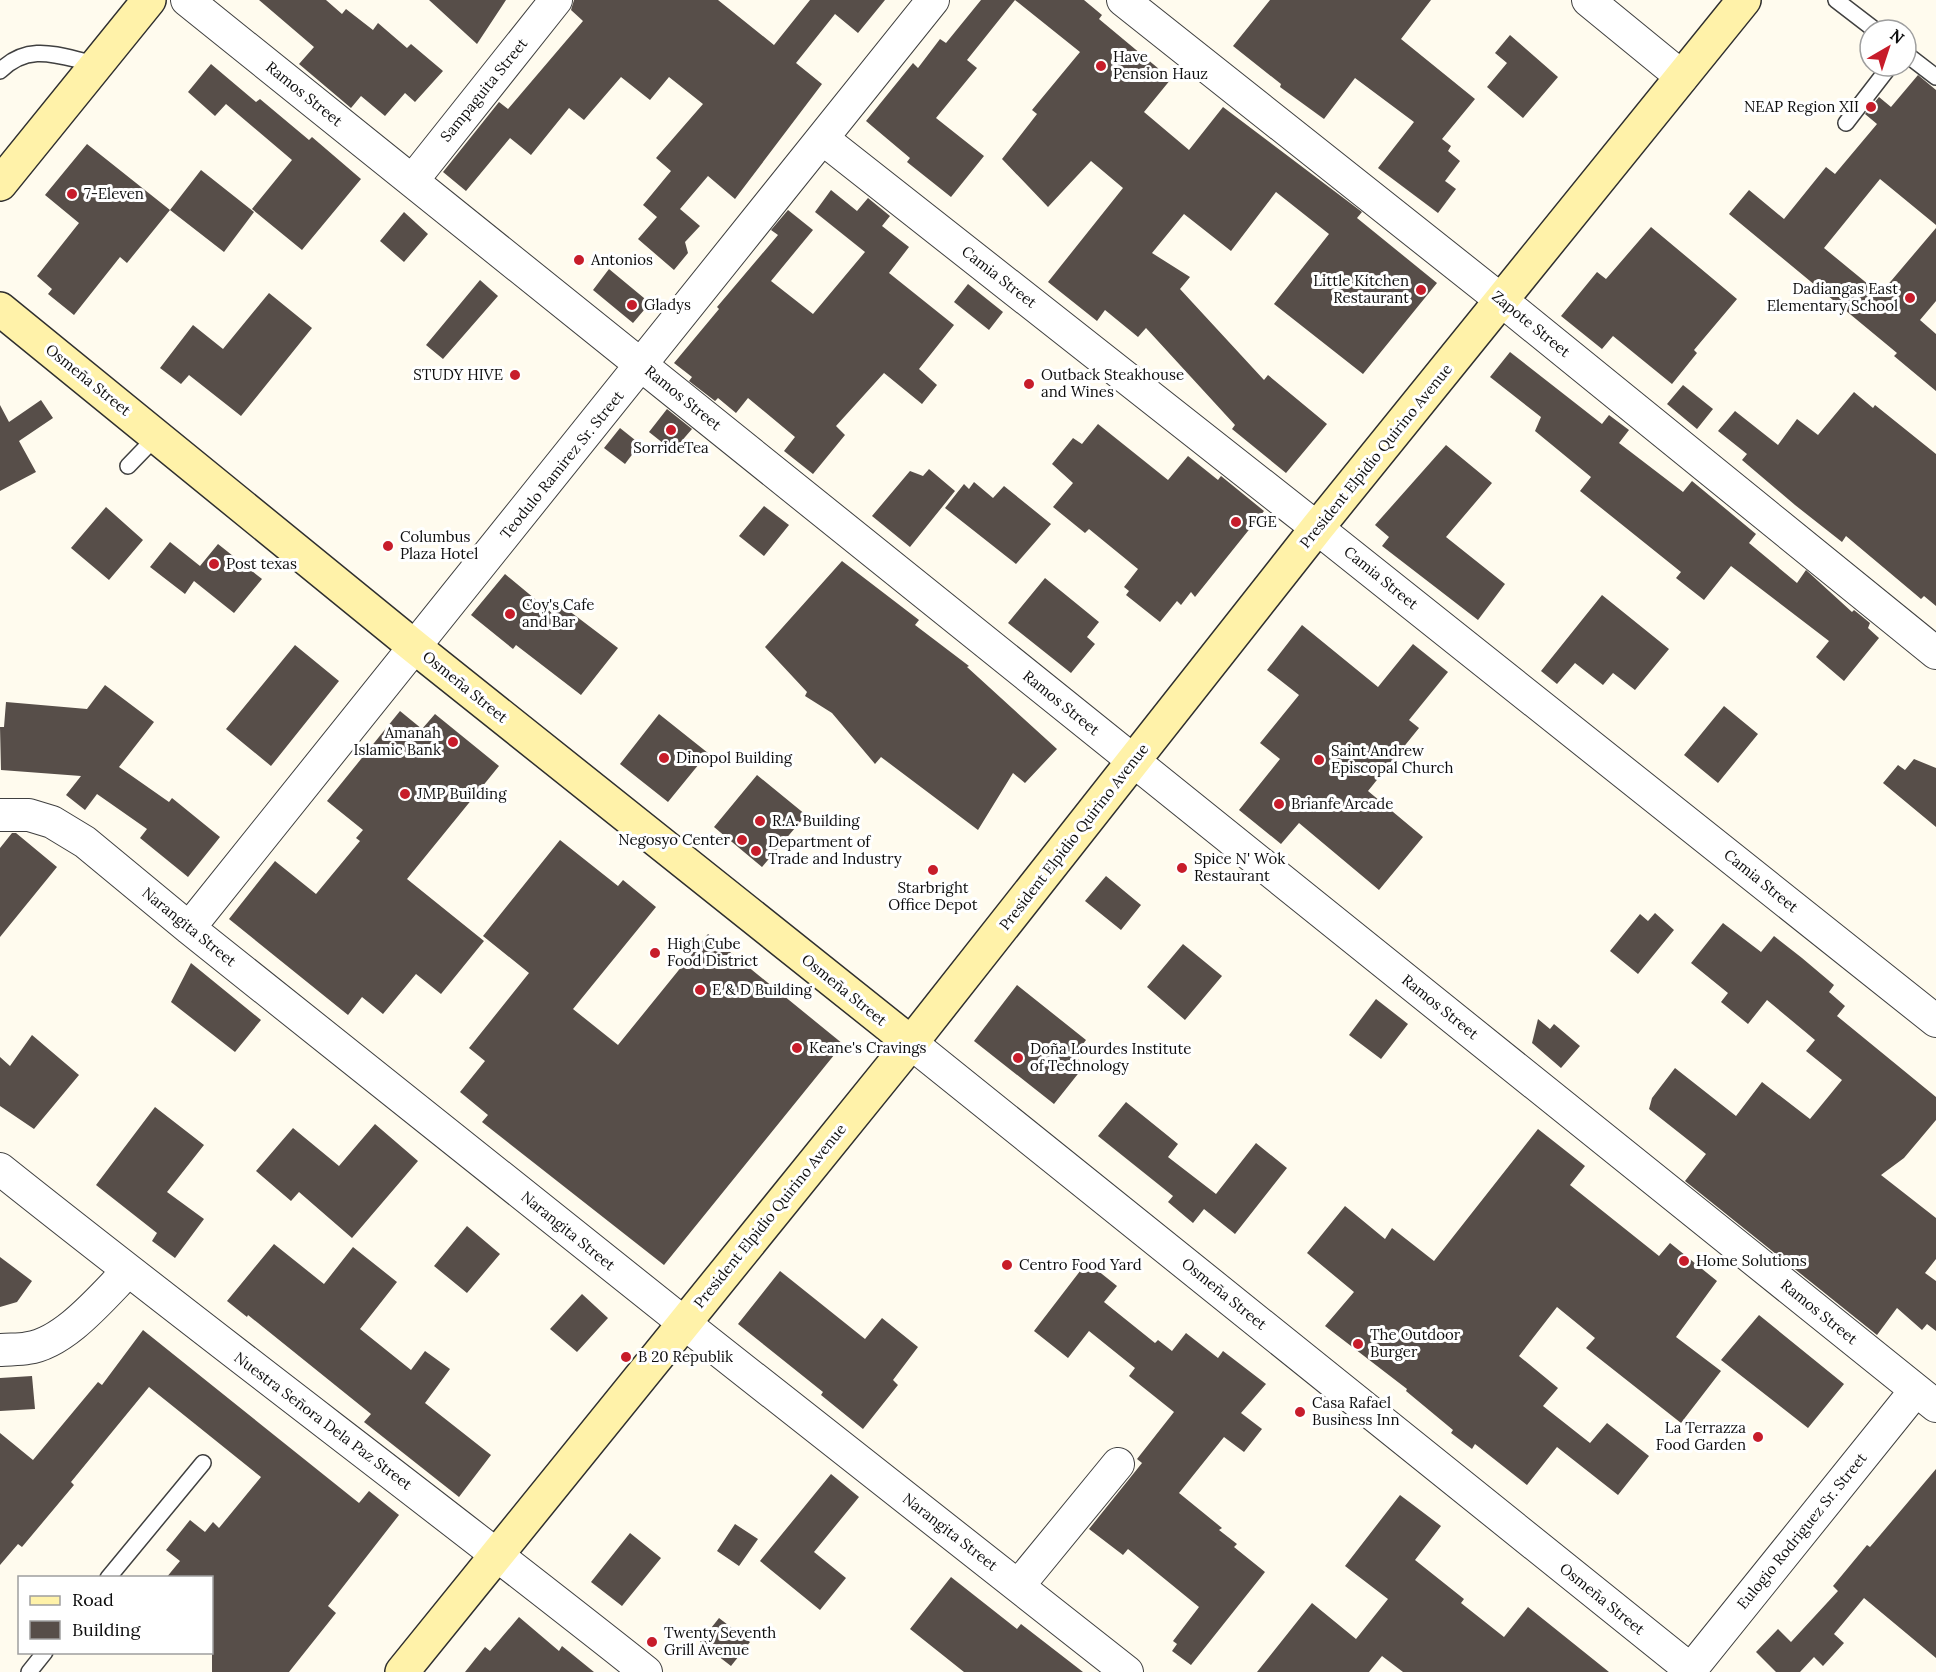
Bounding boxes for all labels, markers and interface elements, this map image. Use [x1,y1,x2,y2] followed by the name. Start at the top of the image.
[1858,18,1918,78] north arrow
[1886,25,1909,48] text: N
[436,34,531,145] street label: Sampaguita Street
[1113,47,1208,83] place label: Have Pension Hauz
[262,57,346,130] street label: Ramos Street
[1094,59,1108,73] marker: Have Pension Hauz
[1744,97,1859,116] place label: NEAP Region XII
[1864,100,1878,114] marker: NEAP Region XII
[84,184,144,203] place label: 7-Eleven
[65,187,79,201] marker: 7-Eleven
[958,241,1041,312] street label: Camia Street
[590,250,653,269] place label: Antonios
[572,253,586,267] marker: Antonios
[1313,271,1409,307] place label: Little Kitchen Restaurant
[1767,279,1898,315] place label: Dadiangas East Elementary School
[1414,283,1428,297] marker: Little Kitchen Restaurant
[1488,286,1574,361] street label: Zapote Street
[1903,291,1917,305] marker: Dadiangas East Elementary School
[644,295,691,314] place label: Gladys
[625,298,639,312] marker: Gladys
[42,340,135,420] street label: Osmeña Street
[1295,360,1456,552] street label: President Elpidio Quirino Avenue
[641,361,725,434] street label: Ramos Street
[413,365,503,384] place label: STUDY HIVE
[1041,365,1184,401] place label: Outback Steakhouse and Wines
[508,368,522,382] marker: STUDY HIVE
[1022,377,1036,391] marker: Outback Steakhouse and Wines
[496,386,628,543] street label: Teodulo Ramirez Sr. Street
[664,423,678,437] marker: SorrideTea
[633,438,709,457] place label: SorrideTea
[1248,512,1277,531] place label: FGE
[1229,515,1243,529] marker: FGE
[400,527,478,563] place label: Columbus Plaza Hotel
[381,539,395,553] marker: Columbus Plaza Hotel
[1340,542,1422,613] street label: Camia Street
[226,554,297,573] place label: Post texas
[207,557,221,571] marker: Post texas
[522,595,594,631] place label: Coy's Cafe and Bar
[503,607,517,621] marker: Coy's Cafe and Bar
[419,647,512,727] street label: Osmeña Street
[1019,666,1103,739] street label: Ramos Street
[354,723,441,759] place label: Amanah Islamic Bank
[446,735,460,749] marker: Amanah Islamic Bank
[995,740,1152,934] street label: President Elpidio Quirino Avenue
[1331,741,1454,777] place label: Saint Andrew Episcopal Church
[676,748,793,767] place label: Dinopol Building
[657,751,671,765] marker: Dinopol Building
[1312,753,1326,767] marker: Saint Andrew Episcopal Church
[416,784,507,803] place label: JMP Building
[398,787,412,801] marker: JMP Building
[1291,794,1393,813] place label: Brianfe Arcade
[1272,797,1286,811] marker: Brianfe Arcade
[772,811,860,830] place label: R.A. Building
[753,814,767,828] marker: R.A. Building
[618,830,731,849] place label: Negosyo Center
[768,832,902,868] place label: Department of Trade and Industry
[735,833,749,847] marker: Negosyo Center
[749,844,763,858] marker: Department of Trade and Industry
[1720,845,1802,916] street label: Camia Street
[1194,849,1285,885] place label: Spice N' Wok Restaurant
[1175,861,1189,875] marker: Spice N' Wok Restaurant
[926,863,940,877] marker: Starbright Office Depot
[888,878,978,914] place label: Starbright Office Depot
[138,883,240,970] street label: Narangita Street
[667,934,758,970] place label: High Cube Food District
[648,946,662,960] marker: High Cube Food District
[798,950,891,1030] street label: Osmeña Street
[1398,970,1482,1043] street label: Ramos Street
[712,980,813,999] place label: E & D Building
[693,983,707,997] marker: E & D Building
[809,1038,927,1057] place label: Keane's Cravings
[1030,1039,1191,1075] place label: Doña Lourdes Institute of Technology
[790,1041,804,1055] marker: Keane's Cravings
[1011,1051,1025,1065] marker: Doña Lourdes Institute of Technology
[689,1120,850,1312] street label: President Elpidio Quirino Avenue
[517,1187,619,1274] street label: Narangita Street
[1696,1251,1807,1270] place label: Home Solutions
[1178,1254,1271,1334] street label: Osmeña Street
[1677,1254,1691,1268] marker: Home Solutions
[1019,1255,1142,1274] place label: Centro Food Yard
[1000,1258,1014,1272] marker: Centro Food Yard
[1777,1275,1861,1348] street label: Ramos Street
[1370,1325,1461,1361] place label: The Outdoor Burger
[1351,1337,1365,1351] marker: The Outdoor Burger
[231,1347,416,1494] street label: Nuestra Señora Dela Paz Street
[638,1347,733,1366] place label: B 20 Republik
[619,1350,633,1364] marker: B 20 Republik
[1312,1393,1400,1429] place label: Casa Rafael Business Inn
[1293,1405,1307,1419] marker: Casa Rafael Business Inn
[1656,1418,1746,1454] place label: La Terrazza Food Garden
[1751,1430,1765,1444] marker: La Terrazza Food Garden
[1733,1448,1871,1613] street label: Eulogio Rodriguez Sr. Street
[899,1489,1002,1575] street label: Narangita Street
[1556,1559,1649,1639] street label: Osmeña Street
[18,1576,213,1654] legend
[72,1588,114,1611] text: Road
[72,1618,142,1641] text: Building
[664,1623,776,1659] place label: Twenty Seventh Grill Avenue
[645,1635,659,1649] marker: Twenty Seventh Grill Avenue

